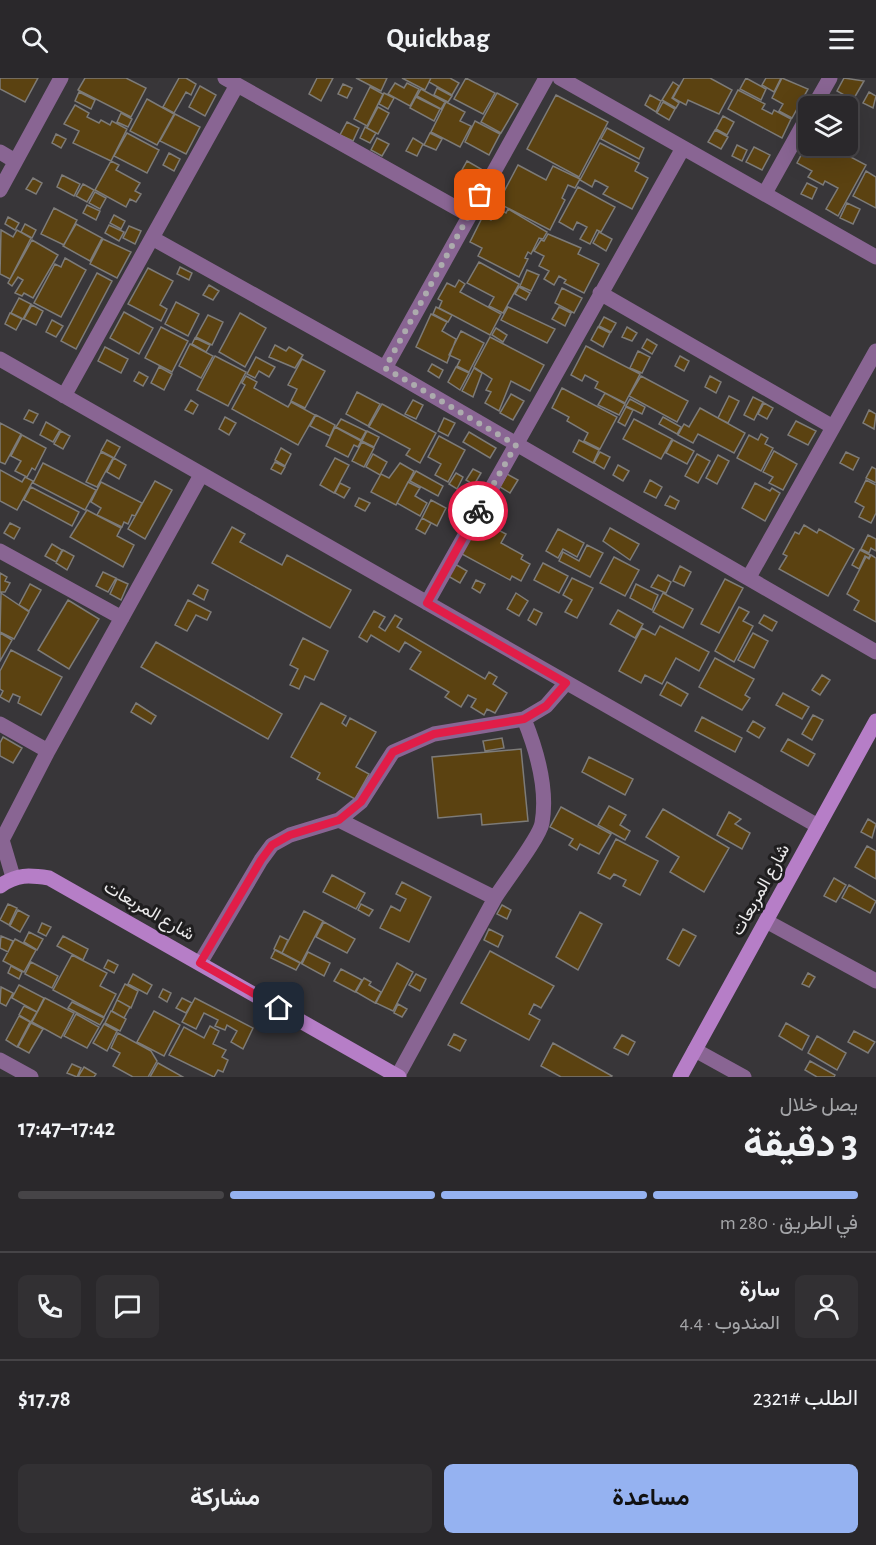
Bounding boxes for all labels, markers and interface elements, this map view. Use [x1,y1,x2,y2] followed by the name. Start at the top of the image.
[18,23,51,56] icon: search
[825,23,858,56] icon: menu
[387,25,489,52] text: Quickbag
[798,96,858,156] map controls
[798,96,858,156] button: layers
[454,169,505,220] pin
[463,178,496,211] icon: bag
[448,481,508,541] courier
[462,495,495,528] icon: bike
[729,841,795,940] street label: شارع المربعات
[100,878,197,946] street label: شارع المربعات
[253,982,304,1033] pin
[262,991,295,1024] icon: home
[780,1095,858,1115] text: يصل خلال
[18,1117,115,1139] text: 17:42–17:47
[743,1125,858,1164] text: 3 دقيقة
[720,1213,858,1233] text: في الطريق · 280 m
[18,1275,81,1338] button: phone
[96,1275,159,1338] button: chat
[795,1275,858,1338] button: person
[739,1278,780,1300] text: سارة
[679,1313,780,1333] text: المندوب · 4.4
[753,1387,858,1409] text: الطلب #2321
[18,1388,71,1410] text: $17.78
[18,1464,432,1533] button: مشاركة
[444,1464,858,1533] button: مساعدة

